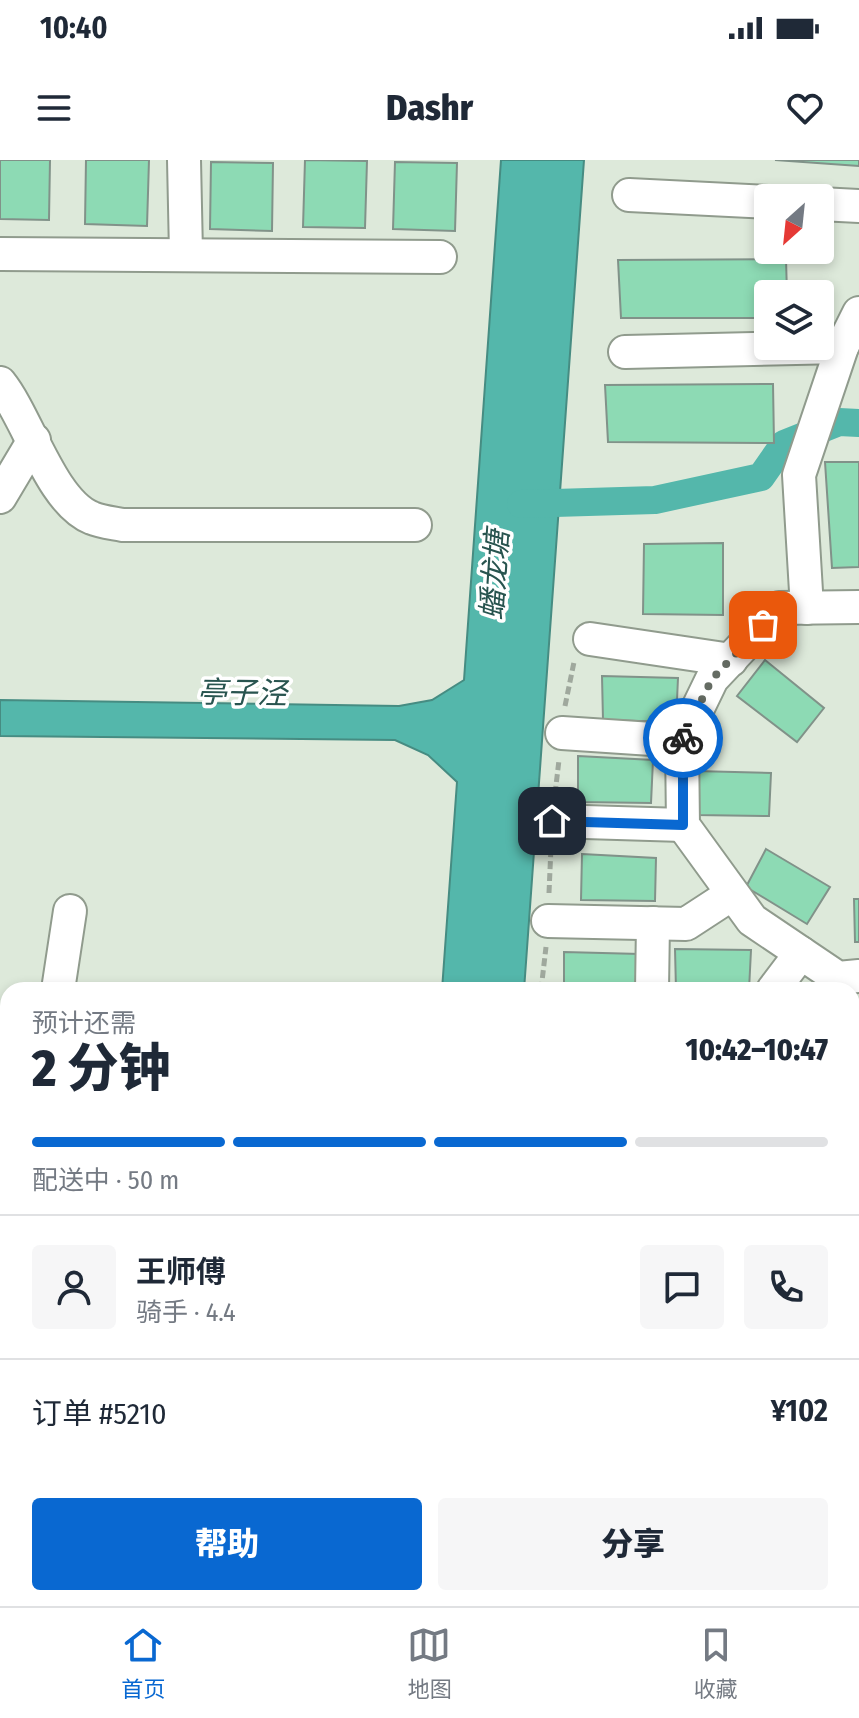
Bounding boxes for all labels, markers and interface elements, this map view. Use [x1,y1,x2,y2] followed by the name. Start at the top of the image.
[40,10,108,46] text: 10:40
[32,86,76,130] icon: menu
[386,86,473,130] text: Dashr
[783,86,827,130] icon: heart
[754,184,834,264] north arrow
[754,184,834,360] map controls
[754,280,834,360] button: layers
[474,524,516,621] water label: 蟠龙塘
[729,591,797,659] pin
[741,603,785,647] icon: bag
[197,674,290,712] water label: 亭子泾
[643,698,723,778] courier
[661,716,705,760] icon: bike
[518,787,586,855] pin
[530,799,574,843] icon: home
[32,1008,136,1039] text: 预计还需
[685,1032,828,1068] text: 10:42–10:47
[32,1037,171,1100] text: 2 分钟
[32,1165,179,1196] text: 配送中 · 50 m
[32,1245,116,1329] button: person
[640,1245,724,1329] button: chat
[744,1245,828,1329] button: phone
[136,1254,226,1290] text: 王师傅
[136,1297,236,1328] text: 骑手 · 4.4
[771,1393,828,1429] text: ¥102
[32,1396,167,1432] text: 订单 #5210
[32,1498,422,1590] button: 帮助
[438,1498,828,1590] button: 分享
[121,1623,165,1703] tab: 首页
[407,1623,452,1703] tab: 地图
[694,1623,738,1703] tab: 收藏

